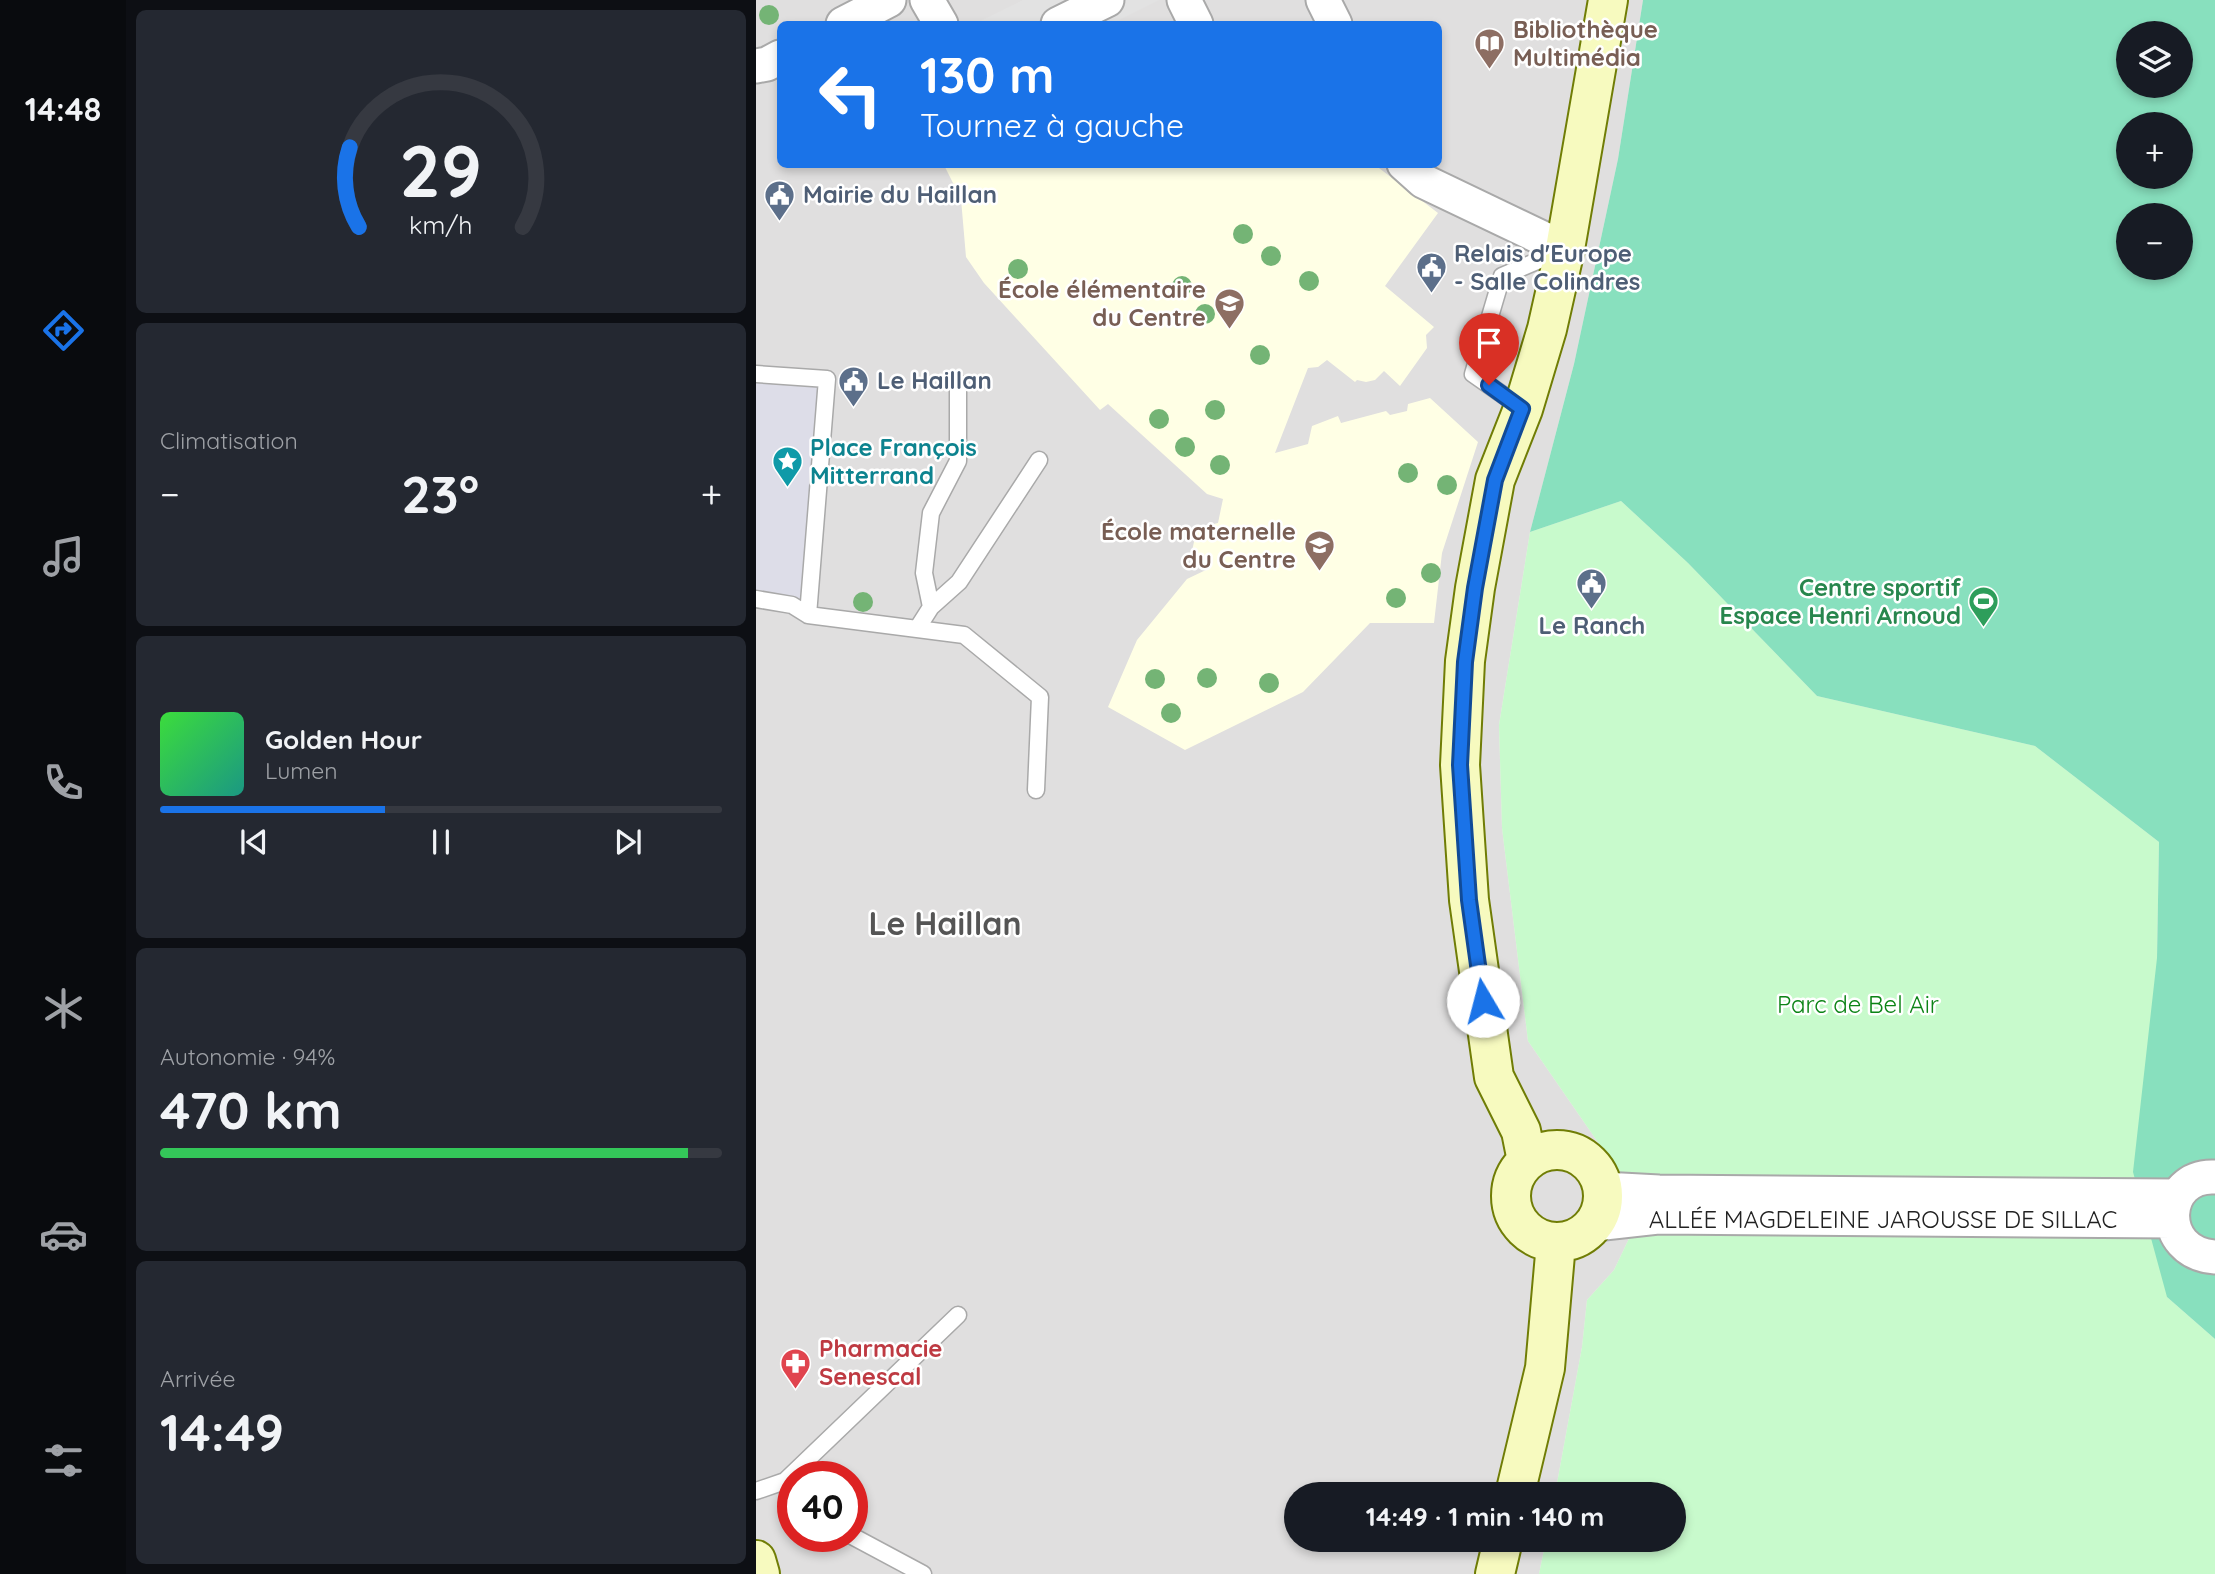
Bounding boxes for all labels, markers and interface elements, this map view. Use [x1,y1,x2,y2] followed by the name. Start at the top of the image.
[1513,14,1658,72] place label: Bibliothèque Multimédia
[2116,21,2193,280] map controls
[2116,21,2193,98] button: layers
[1473,27,1507,71] library icon: Bibliothèque Multimédia
[920,44,1054,105] text: 130 m
[805,49,896,140] icon: left
[25,89,101,129] text: 14:48
[920,105,1184,145] text: Tournez à gauche
[2116,112,2193,189] button: +
[400,125,482,216] text: 29
[763,178,797,222] public building icon: Mairie du Haillan
[803,179,997,209] place label: Mairie du Haillan
[2116,203,2193,280] button: −
[409,209,473,240] text: km/h
[1454,238,1640,296] place label: Relais d'Europe - Salle Colindres
[1414,251,1448,295] public building icon: Relais d'Europe - Salle Colindres
[998,274,1206,332] place label: École élémentaire du Centre
[1212,287,1246,331] school or university icon: École élémentaire du Centre
[39,306,88,355] icon: directions
[1459,313,1519,385] pin
[1470,324,1508,362] icon: arrive
[837,364,871,408] public building icon: Le Haillan
[877,365,992,395] place label: Le Haillan
[160,426,298,455] text: Climatisation
[810,432,977,490] place label: Place François Mitterrand
[770,445,804,489] place icon: Place François Mitterrand
[401,461,479,526] text: 23°
[160,470,180,518] text: −
[701,470,722,518] text: +
[1101,516,1296,574] place label: École maternelle du Centre
[1302,529,1336,573] school or university icon: École maternelle du Centre
[39,532,88,581] icon: music
[1575,567,1609,611] public building icon: Le Ranch
[1719,572,1961,630] place label: Centre sportif Espace Henri Arnoud
[1967,585,2001,629] sports icon: Centre sportif Espace Henri Arnoud
[1539,610,1645,640] place label: Le Ranch
[265,723,422,756] text: Golden Hour
[265,756,338,785] text: Lumen
[39,758,88,807] icon: phone
[235,823,273,861] icon: previous
[422,823,460,861] icon: pause
[609,823,647,861] icon: next
[869,903,1021,943] district label: Le Haillan
[1446,964,1520,1038] position arrow
[39,984,88,1033] icon: climate
[1777,989,1939,1019] park label: Parc de Bel Air
[160,1042,335,1071] text: Autonomie · 94%
[160,1077,342,1142] text: 470 km
[1649,1204,2117,1234] street label: ALLÉE MAGDELEINE JAROUSSE DE SILLAC
[39,1210,88,1259] icon: car
[819,1333,943,1391] place label: Pharmacie Senescal
[779,1346,813,1390] pharmacy icon: Pharmacie Senescal
[160,1364,236,1393] text: Arrivée
[160,1399,284,1464] text: 14:49
[39,1436,88,1485] icon: filters
[777,1461,868,1552] speed limit sign: 40
[1366,1500,1604,1533] text: 14:49 · 1 min · 140 m

